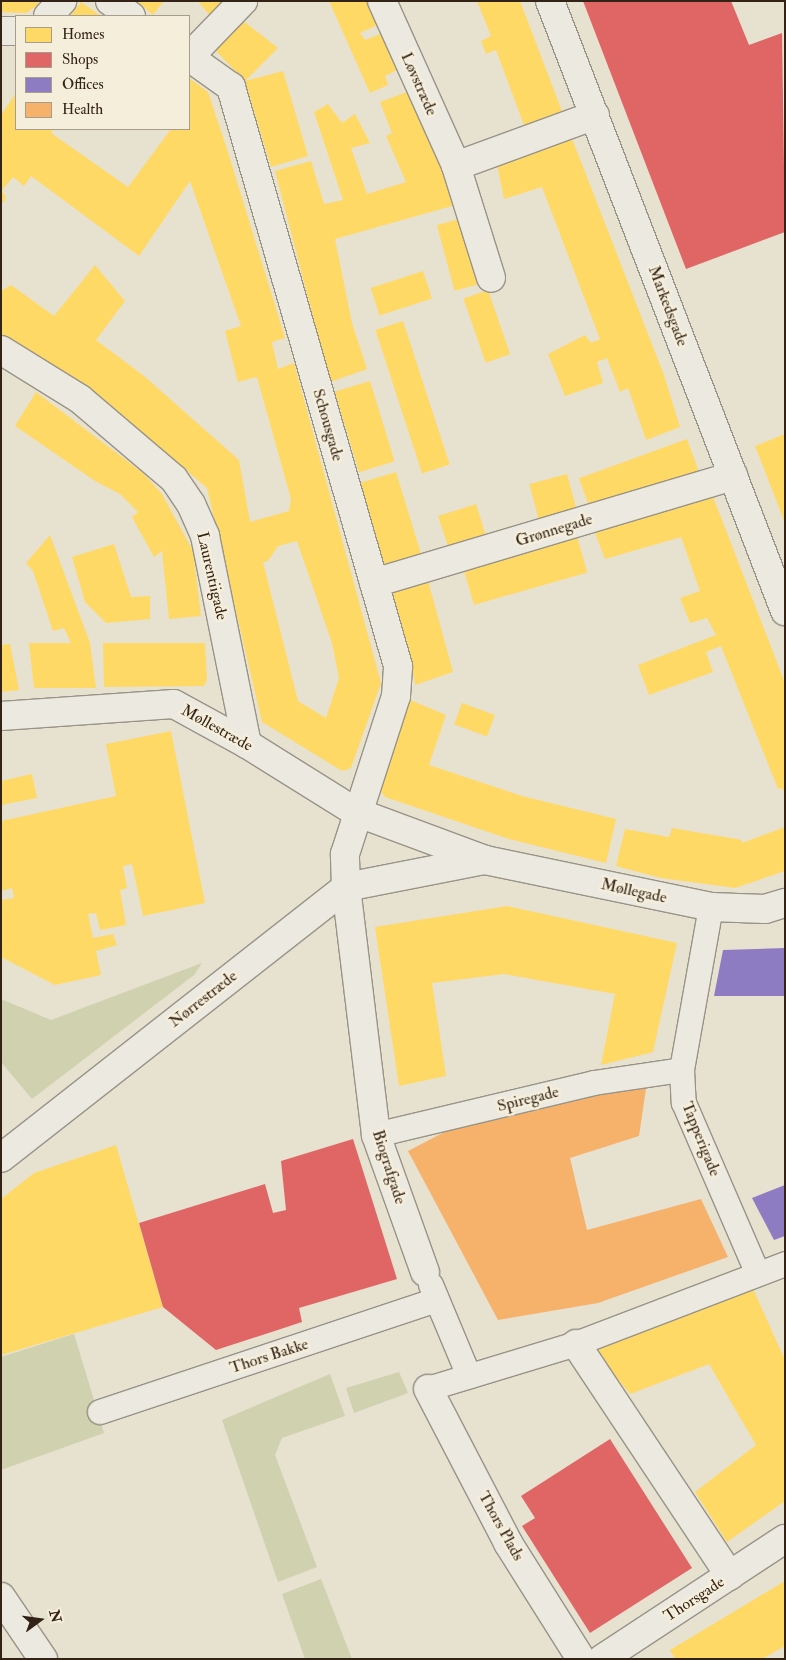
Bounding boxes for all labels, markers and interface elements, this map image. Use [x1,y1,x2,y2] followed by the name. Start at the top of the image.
[15,15,190,130] legend
[62,25,104,44] text: Homes
[397,49,441,119] street label: Løvstræde
[62,50,98,69] text: Shops
[62,75,104,94] text: Offices
[62,100,103,119] text: Health
[644,263,692,349] street label: Markedsgade
[309,387,347,463] street label: Schousgade
[513,509,595,551] street label: Grønnegade
[193,530,231,622] street label: Laurentiigade
[178,701,256,755] street label: Møllestræde
[599,875,669,907] street label: Møllegade
[165,966,241,1032] street label: Nørrestræde
[495,1082,561,1116] street label: Spiregade
[677,1099,725,1179] street label: Tapperigade
[368,1127,410,1207] street label: Biografgade
[227,1334,311,1378] street label: Thors Bakke
[474,1488,528,1564] street label: Thors Plads
[660,1572,728,1626] street label: Thorsgade
[15,1595,65,1645] north arrow
[45,1608,65,1624] text: N

